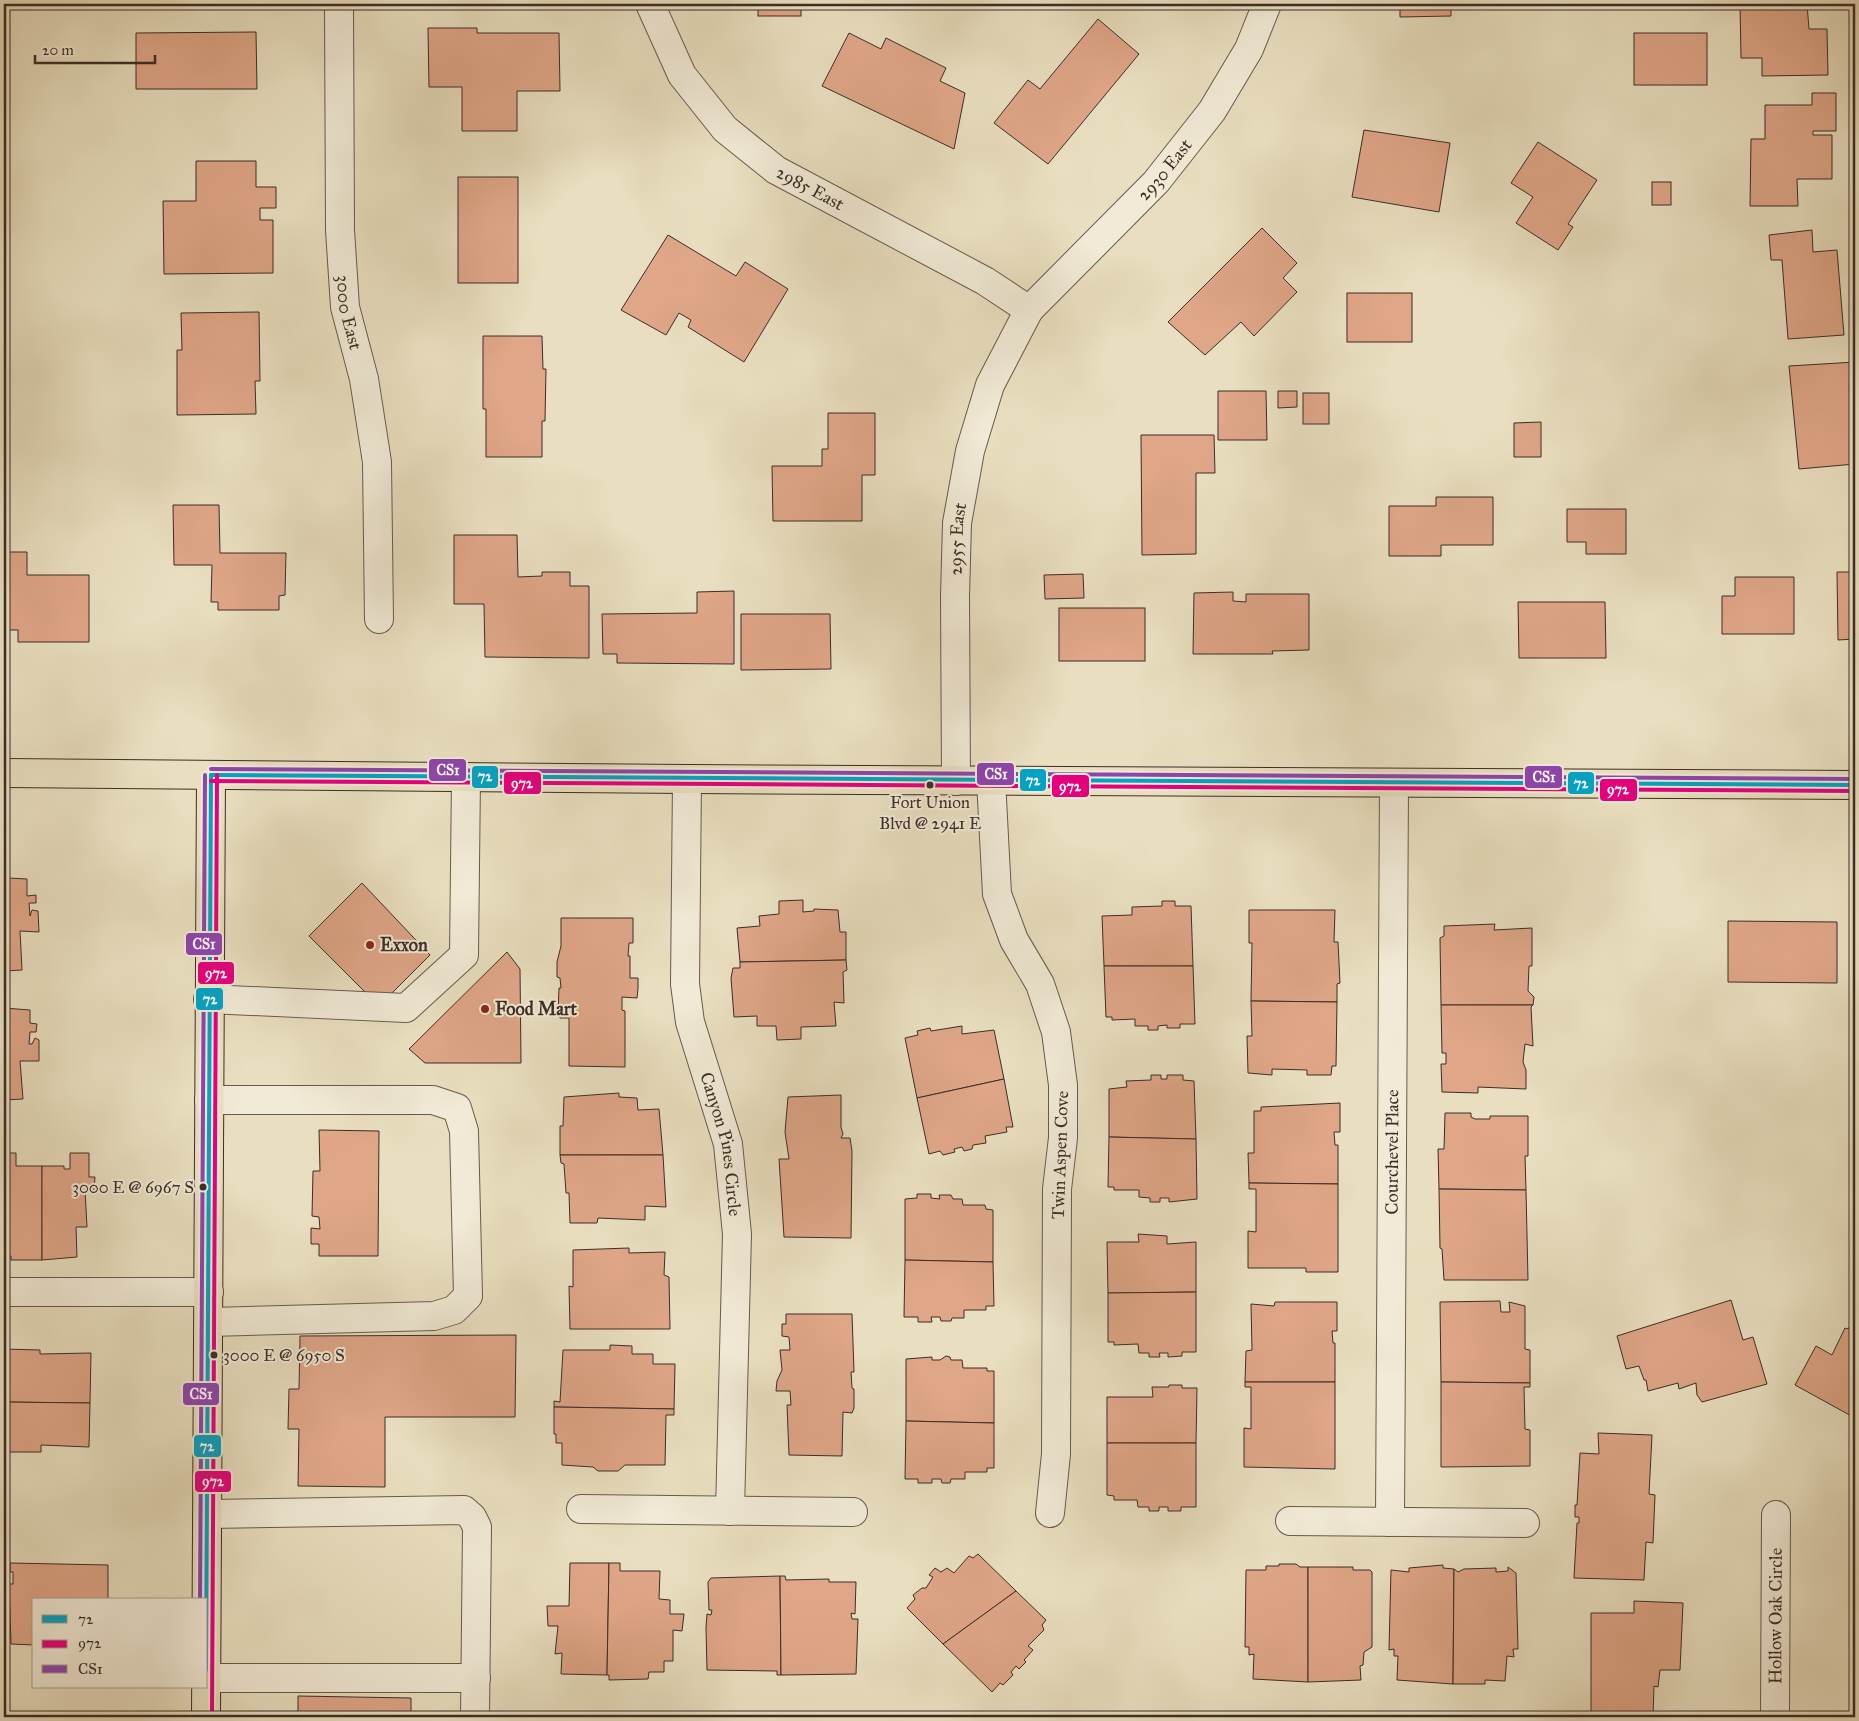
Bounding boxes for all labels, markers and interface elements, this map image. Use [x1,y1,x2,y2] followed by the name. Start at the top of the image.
[35,32,155,64] scale bar
[42,41,74,59] text: 20 m
[1133,134,1197,205] street label: 2930 East
[772,161,848,215] street label: 2985 East
[332,274,367,353] street label: 3000 East
[945,500,972,576] street label: 2955 East
[428,758,467,782] line badge: CS1
[436,762,460,779] text: CS1
[976,762,1015,786] line badge: CS1
[471,765,499,789] line badge: 72
[1524,765,1563,789] line badge: CS1
[984,766,1008,783] text: CS1
[478,768,493,785] text: 72
[1019,768,1047,792] line badge: 72
[1532,769,1556,786] text: CS1
[503,771,542,795] line badge: 972
[1567,771,1595,795] line badge: 72
[1026,772,1041,789] text: 72
[1051,774,1090,798] line badge: 972
[511,775,534,793] text: 972
[1574,775,1589,792] text: 72
[1059,778,1082,796] text: 972
[1599,778,1638,802] line badge: 972
[925,780,935,790] marker: Fort Union Blvd @ 2941 E
[1607,781,1630,799] text: 972
[879,792,981,834] place label: Fort Union Blvd @ 2941 E
[185,932,223,956] line badge: CS1
[380,934,428,956] place label: Exxon
[192,936,216,953] text: CS1
[364,939,376,951] marker: Exxon
[197,961,235,985] line badge: 972
[205,965,228,983] text: 972
[195,987,224,1011] line badge: 72
[203,991,218,1008] text: 72
[495,998,578,1020] place label: Food Mart
[479,1003,491,1015] marker: Food Mart
[695,1069,746,1217] street label: Canyon Pines Circle
[1381,1089,1403,1215] street label: Courchevel Place
[1047,1090,1073,1220] street label: Twin Aspen Cove
[72,1177,194,1198] place label: 3000 E @ 6967 S
[198,1182,208,1192] marker: 3000 E @ 6967 S
[223,1345,345,1366] place label: 3000 E @ 6950 S
[209,1350,219,1360] marker: 3000 E @ 6950 S
[182,1382,220,1406] line badge: CS1
[189,1386,213,1403] text: CS1
[193,1434,222,1458] line badge: 72
[200,1438,215,1455] text: 72
[194,1470,232,1493] line badge: 972
[202,1473,225,1491] text: 972
[1764,1548,1787,1684] street label: Hollow Oak Circle
[32,1598,208,1688] legend
[78,1610,94,1628] text: 72
[78,1634,102,1652] text: 972
[78,1660,103,1678] text: CS1

